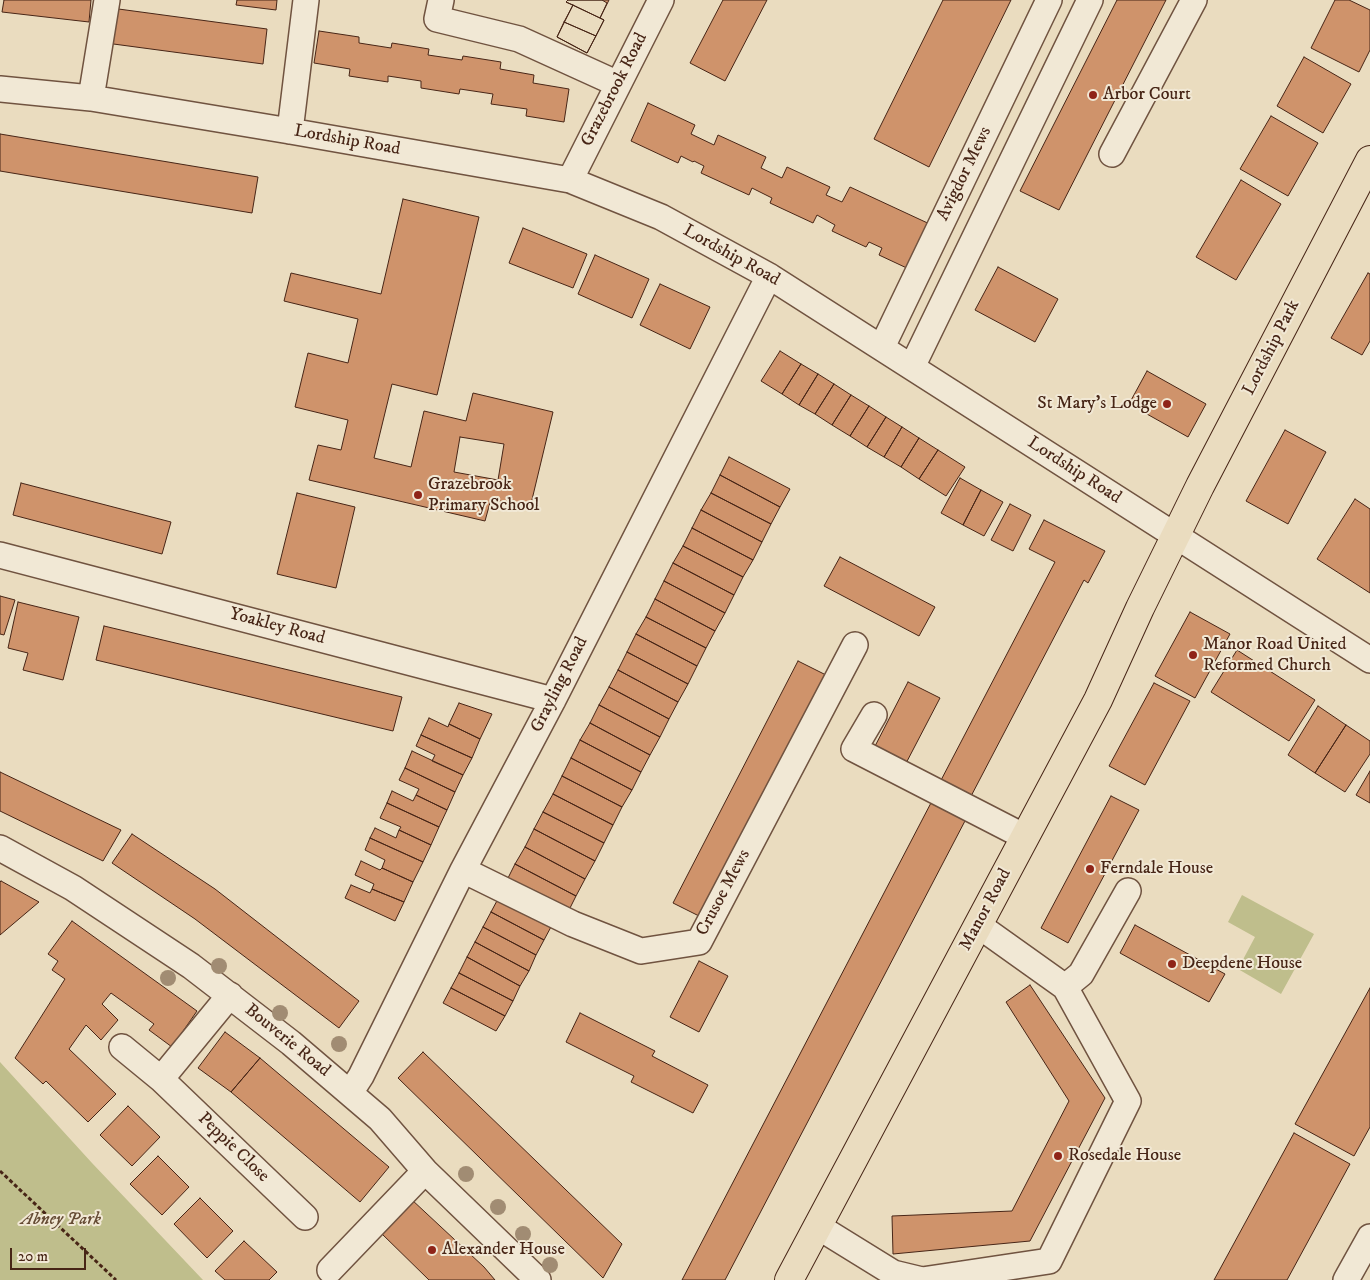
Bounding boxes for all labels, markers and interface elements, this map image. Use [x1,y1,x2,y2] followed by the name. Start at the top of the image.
[577,30,653,150] street label: Grazebrook Road
[1103,84,1191,106] place label: Arbor Court
[1087,89,1099,101] marker: Arbor Court
[292,121,402,161] street label: Lordship Road
[933,124,997,224] street label: Avigdor Mews
[679,220,783,292] street label: Lordship Road
[1239,297,1305,399] street label: Lordship Park
[1037,393,1157,415] place label: St Mary's Lodge
[1161,398,1173,410] marker: St Mary's Lodge
[1023,433,1125,509] street label: Lordship Road
[428,474,539,516] place label: Grazebrook Primary School
[412,489,424,501] marker: Grazebrook Primary School
[227,604,327,650] street label: Yoakley Road
[527,634,593,736] street label: Grayling Road
[1203,634,1347,676] place label: Manor Road United Reformed Church
[1187,649,1199,661] marker: Manor Road United Reformed Church
[692,846,756,940] street label: Crusoe Mews
[1100,858,1213,880] place label: Ferndale House
[1084,863,1096,875] marker: Ferndale House
[955,865,1017,955] street label: Manor Road
[1182,953,1302,975] place label: Deepdene House
[1166,958,1178,970] marker: Deepdene House
[240,1000,334,1082] street label: Bouverie Road
[193,1109,273,1187] street label: Peppie Close
[1068,1145,1181,1167] place label: Rosedale House
[1052,1150,1064,1162] marker: Rosedale House
[21,1209,101,1231] park label: Abney Park
[12,1238,89,1270] scale bar
[442,1239,565,1261] place label: Alexander House
[426,1244,438,1256] marker: Alexander House
[18,1247,48,1266] text: 20 m

